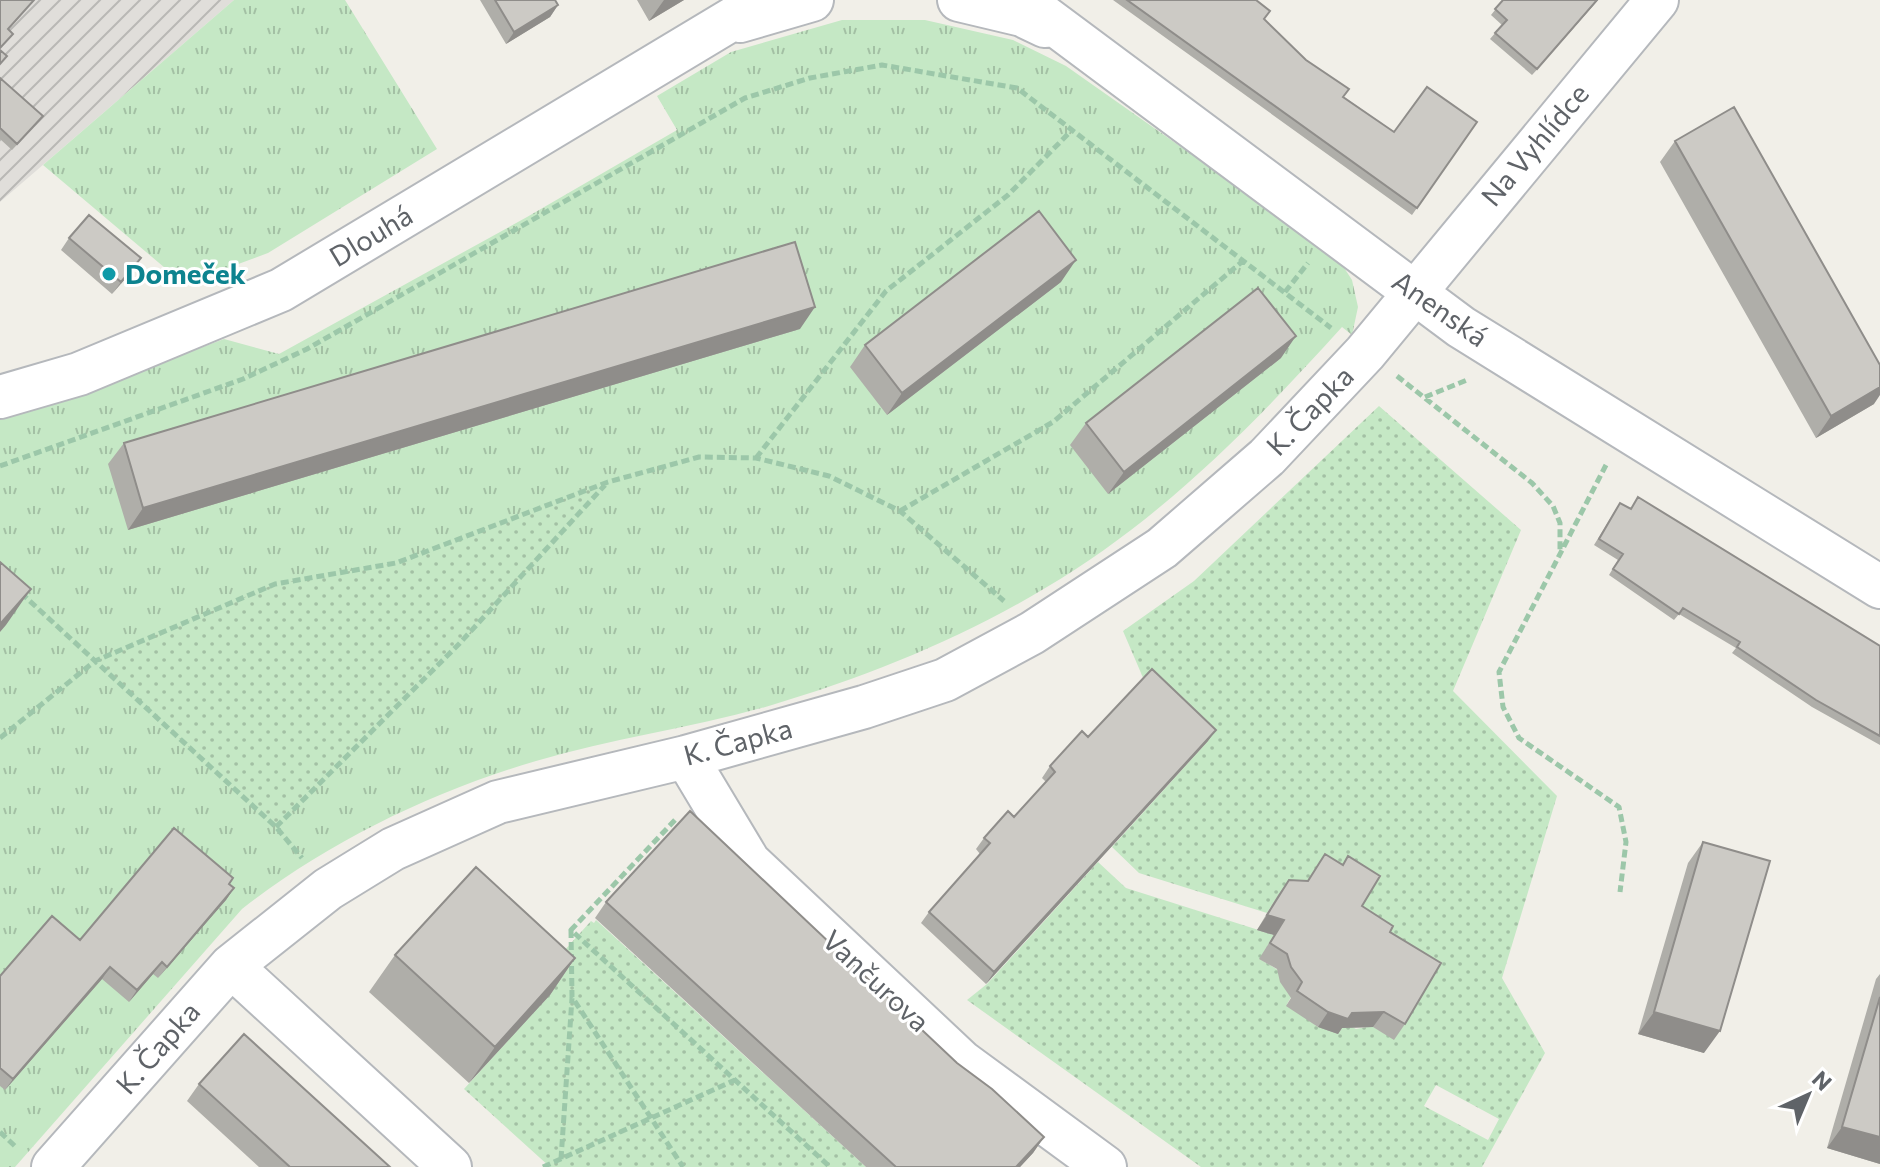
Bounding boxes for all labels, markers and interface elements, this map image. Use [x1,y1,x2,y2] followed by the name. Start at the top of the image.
[1473,76,1595,212] street label: Na Vyhlídce
[323,197,418,273] street label: Dlouhá
[125,256,246,290] place label: Domeček
[1386,263,1495,353] street label: Anenská
[100,265,118,283] marker: Domeček
[1259,359,1360,462] street label: K. Čapka
[680,710,796,772] street label: K. Čapka
[816,922,937,1038] street label: Vančurova
[108,994,206,1100] street label: K. Čapka
[1768,1055,1848,1135] north arrow
[1807,1065,1838,1096] text: N

